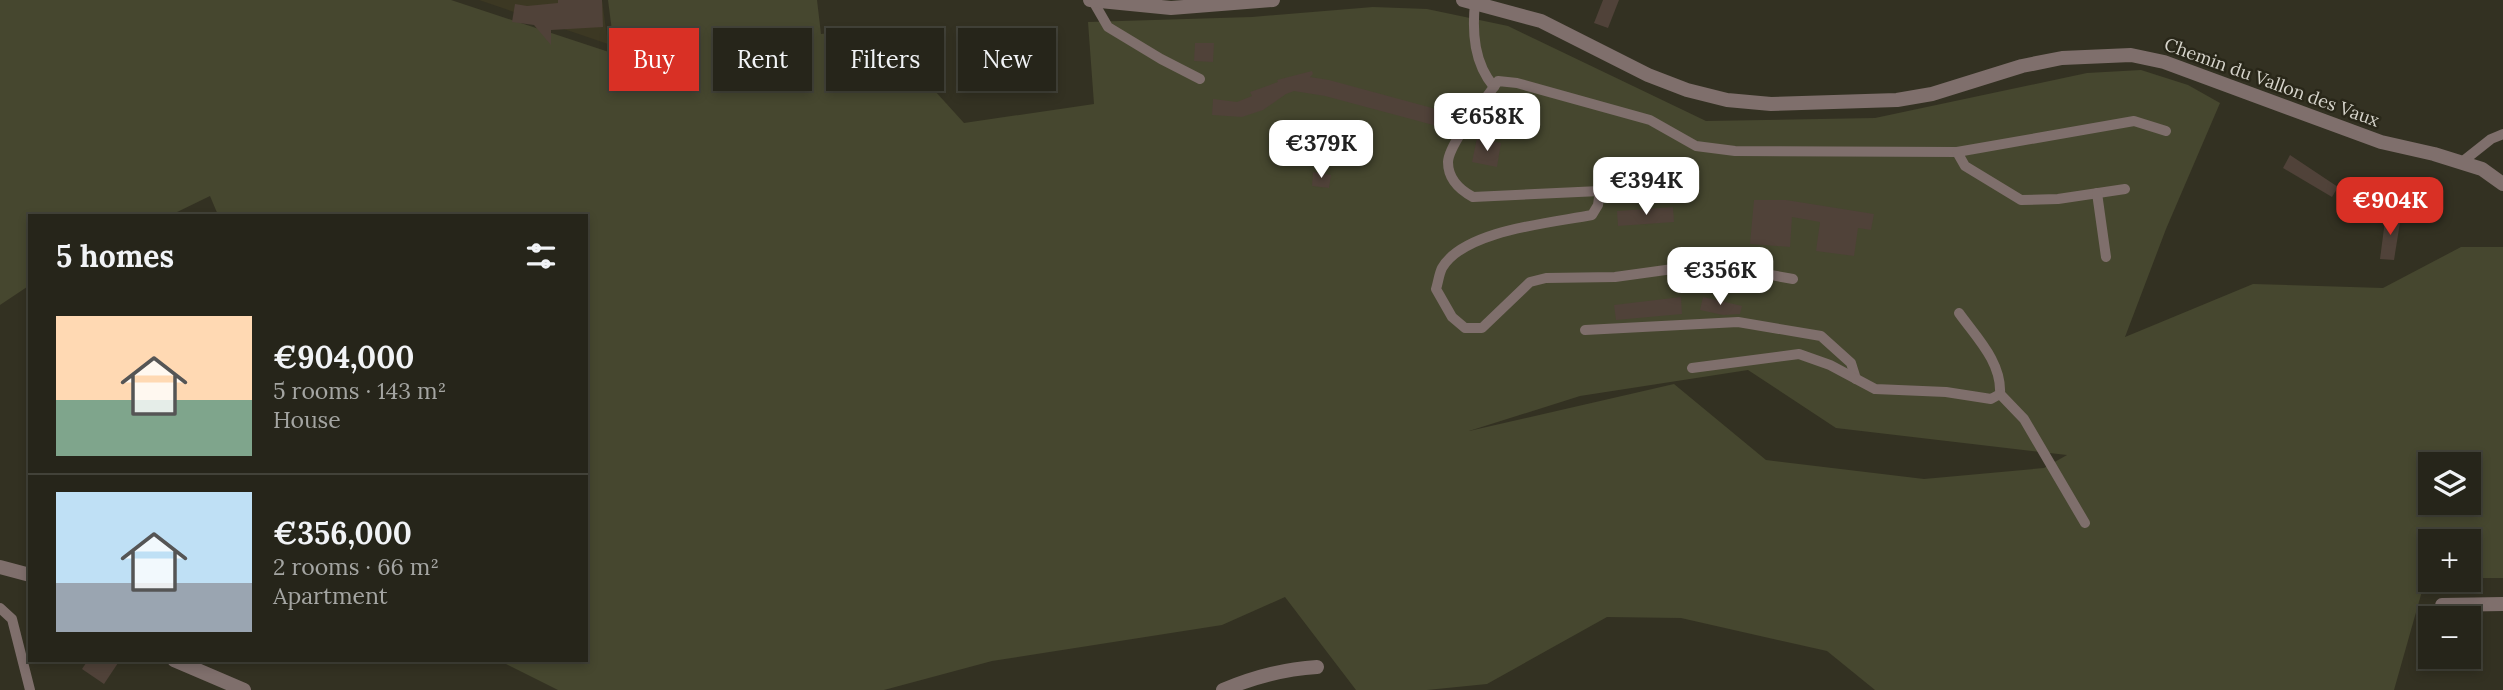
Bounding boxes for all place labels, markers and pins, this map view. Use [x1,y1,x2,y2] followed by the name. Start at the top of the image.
[1438,94,1536,153] pin: €658K
[1272,120,1370,180] pin: €379K
[1597,158,1695,217] pin: €394K
[2341,177,2439,237] pin: €904K
[1671,247,1769,307] pin: €356K

